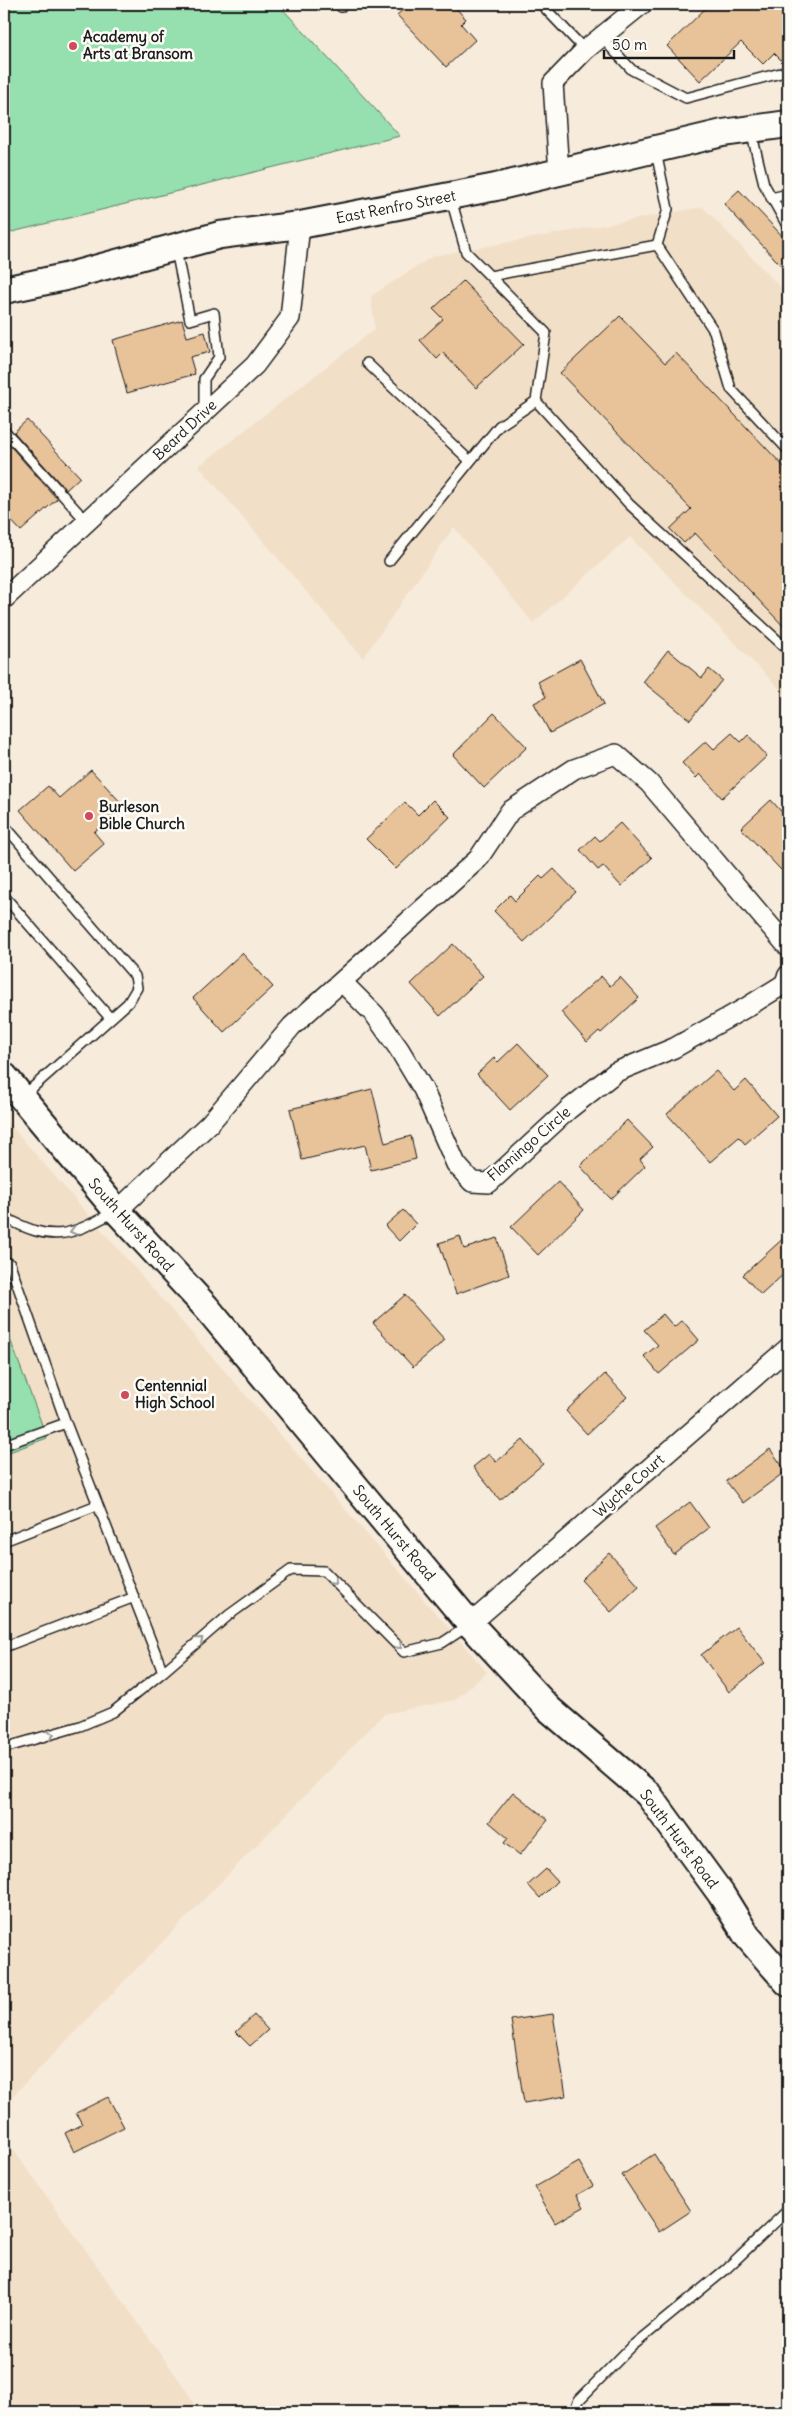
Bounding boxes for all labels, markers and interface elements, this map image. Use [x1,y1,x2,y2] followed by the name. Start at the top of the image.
[83,27,193,63] place label: Academy of Arts at Bransom
[604,28,734,60] scale bar
[612,35,647,54] text: 50 m
[67,40,79,52] marker: Academy of Arts at Bransom
[334,186,457,227] street label: East Renfro Street
[149,395,221,464] street label: Beard Drive
[99,797,185,833] place label: Burleson Bible Church
[83,810,95,822] marker: Burleson Bible Church
[483,1102,574,1185] street label: Flamingo Circle
[84,1174,178,1275] street label: South Hurst Road
[68,1225,77,1236] one-way arrow
[135,1376,215,1413] place label: Centennial High School
[119,1389,131,1401] marker: Centennial High School
[589,1450,668,1522] street label: Wyche Court
[349,1481,440,1585] street label: South Hurst Road
[328,1576,337,1585] one-way arrow
[194,1637,203,1646] one-way arrow
[394,1641,403,1650] one-way arrow
[46,1731,54,1741] one-way arrow
[636,1785,723,1892] street label: South Hurst Road

